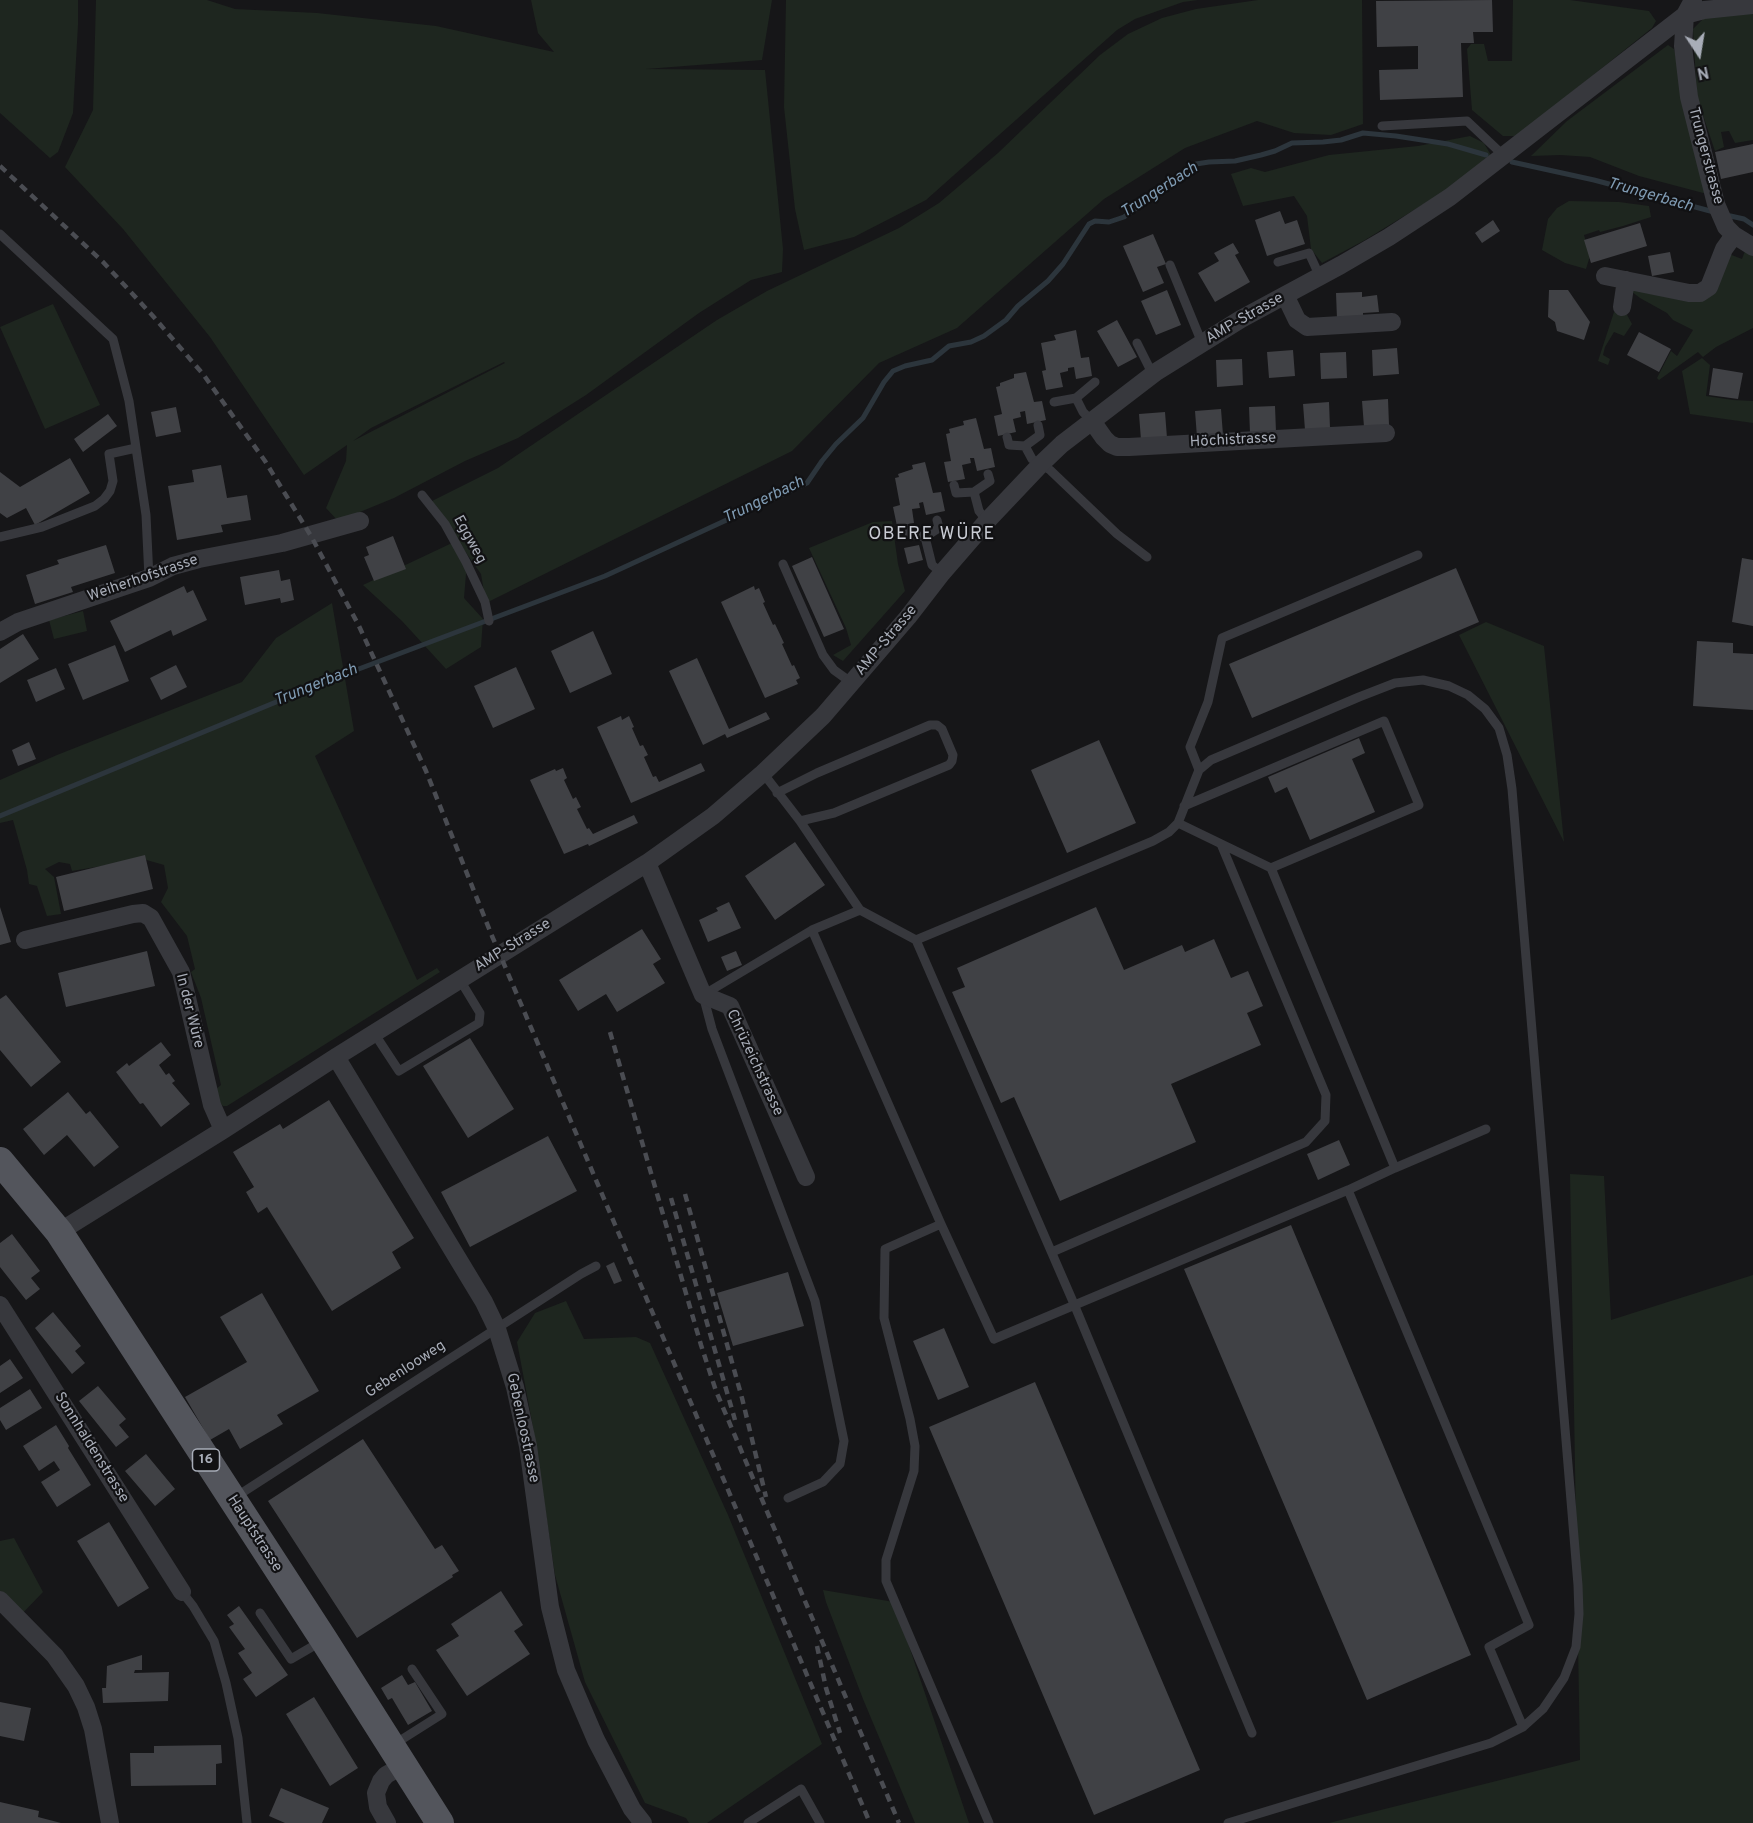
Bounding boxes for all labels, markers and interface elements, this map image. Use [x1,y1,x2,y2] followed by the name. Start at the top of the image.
[1669,24,1729,84] north arrow
[1695,61,1710,83] text: N
[1683,105,1727,207] street label: Trungerstrasse
[1118,159,1202,223] water label: Trungerbach
[1605,175,1695,217] water label: Trungerbach
[1203,290,1287,348] street label: AMP-Strasse
[1189,430,1277,452] street label: Höchistrasse
[720,473,808,529] water label: Trungerbach
[448,513,490,567] street label: Eggweg
[868,524,996,546] district label: OBERE WÜRE
[85,552,201,606] street label: Weiherhofstrasse
[852,602,922,680] street label: AMP-Strasse
[272,661,360,711] water label: Trungerbach
[472,915,554,977] street label: AMP-Strasse
[171,972,207,1050] street label: In der Würe
[721,1007,787,1119] street label: Chrüzeichstrasse
[363,1337,449,1403] street label: Gebenlooweg
[502,1371,542,1485] street label: Gebenloostrasse
[50,1389,132,1507] street label: Sonnhaldenstrasse
[192,1449,220,1471] road number: 16
[223,1492,285,1576] street label: Hauptstrasse

